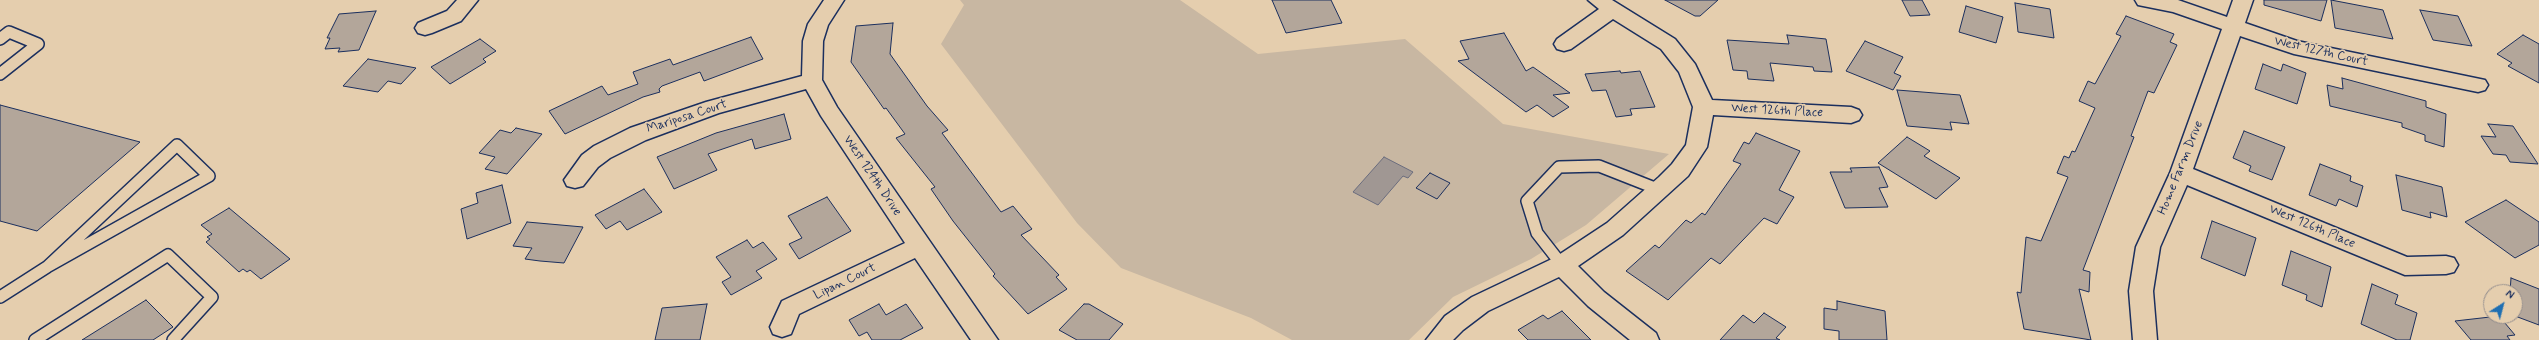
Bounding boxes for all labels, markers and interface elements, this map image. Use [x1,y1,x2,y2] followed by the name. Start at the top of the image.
[2273,34,2369,70] street label: West 127th Court
[645,97,729,137] street label: Mariposa Court
[1731,101,1823,121] street label: West 126th Place
[2155,119,2207,217] street label: Home Farm Drive
[839,133,905,219] street label: West 124th Drive
[2267,202,2357,252] street label: West 126th Place
[811,260,879,304] street label: Lipan Court
[2483,284,2523,324] north arrow
[2502,287,2517,303] text: N

